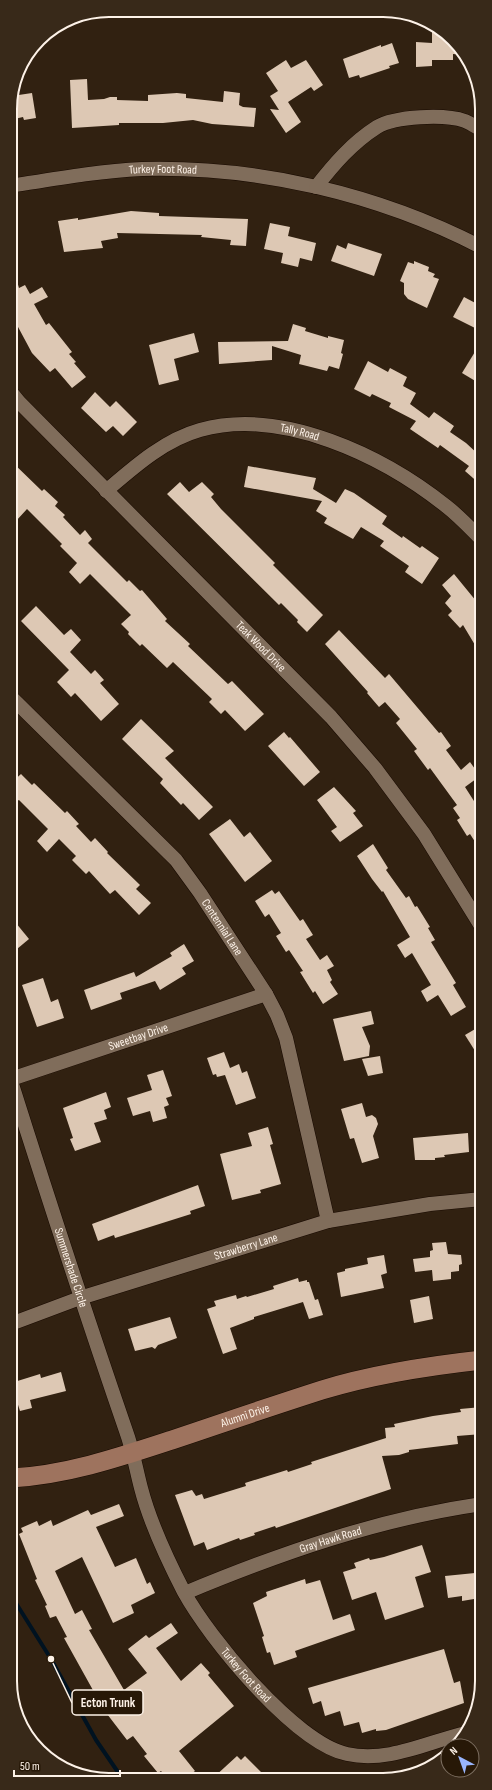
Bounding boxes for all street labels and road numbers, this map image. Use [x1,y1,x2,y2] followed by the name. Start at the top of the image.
[128,161,197,177] street label: Turkey Foot Road
[279,420,321,444] street label: Tally Road
[233,618,289,675] street label: Teak Wood Drive
[198,896,246,958] street label: Centennial Lane
[106,1020,170,1054] street label: Sweetbay Drive
[51,1226,91,1309] street label: Summershade Circle
[212,1230,280,1263] street label: Strawberry Lane
[218,1400,272,1431] street label: Alumni Drive
[297,1523,363,1556] street label: Gray Hawk Road
[218,1645,274,1706] street label: Turkey Foot Road

